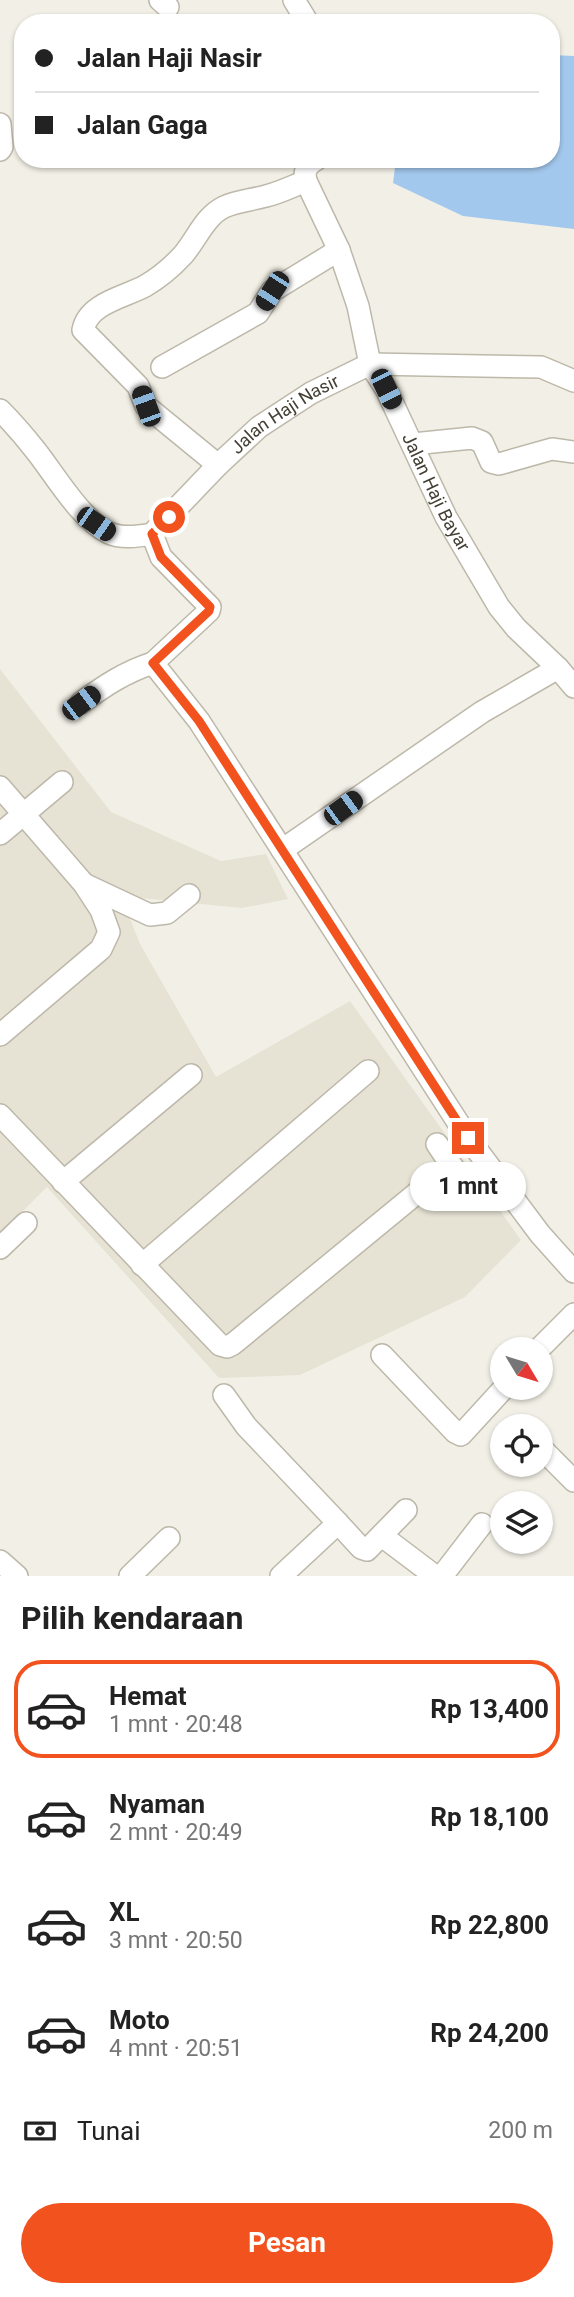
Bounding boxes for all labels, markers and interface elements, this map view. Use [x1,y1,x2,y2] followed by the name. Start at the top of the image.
[77,43,262,73] text: Jalan Haji Nasir
[77,110,208,140] text: Jalan Gaga
[252,268,293,314] car
[368,366,405,412] car
[226,370,342,458] street label: Jalan Haji Nasir
[129,383,164,429] car
[398,429,475,555] street label: Jalan Haji Bayar
[153,501,185,533] route start
[73,503,120,545] car
[58,682,105,724] car
[320,787,367,829] car
[452,1122,484,1154] route end
[410,1162,526,1212] callout: 1 mnt
[438,1173,498,1200] text: 1 mnt
[490,1337,553,1400] north arrow
[490,1337,553,1554] map controls
[490,1414,553,1477] button: locate
[490,1491,553,1554] button: layers
[21,1599,243,1637] text: Pilih kendaraan
[25,1678,88,1741] icon: car
[109,1681,187,1711] text: Hemat
[430,1694,549,1724] text: Rp 13,400
[109,1711,243,1738] text: 1 mnt · 20:48
[25,1786,88,1849] icon: car
[109,1789,205,1819] text: Nyaman
[430,1802,549,1832] text: Rp 18,100
[109,1819,243,1846] text: 2 mnt · 20:49
[25,1894,88,1957] icon: car
[109,1897,140,1927] text: XL
[430,1910,549,1940] text: Rp 22,800
[109,1927,243,1954] text: 3 mnt · 20:50
[25,2002,88,2065] icon: car
[109,2005,170,2035] text: Moto
[430,2018,549,2048] text: Rp 24,200
[109,2035,243,2062] text: 4 mnt · 20:51
[21,2112,59,2150] icon: cash
[77,2116,140,2146] text: Tunai
[488,2117,553,2144] text: 200 m
[21,2203,553,2283] button: Pesan

